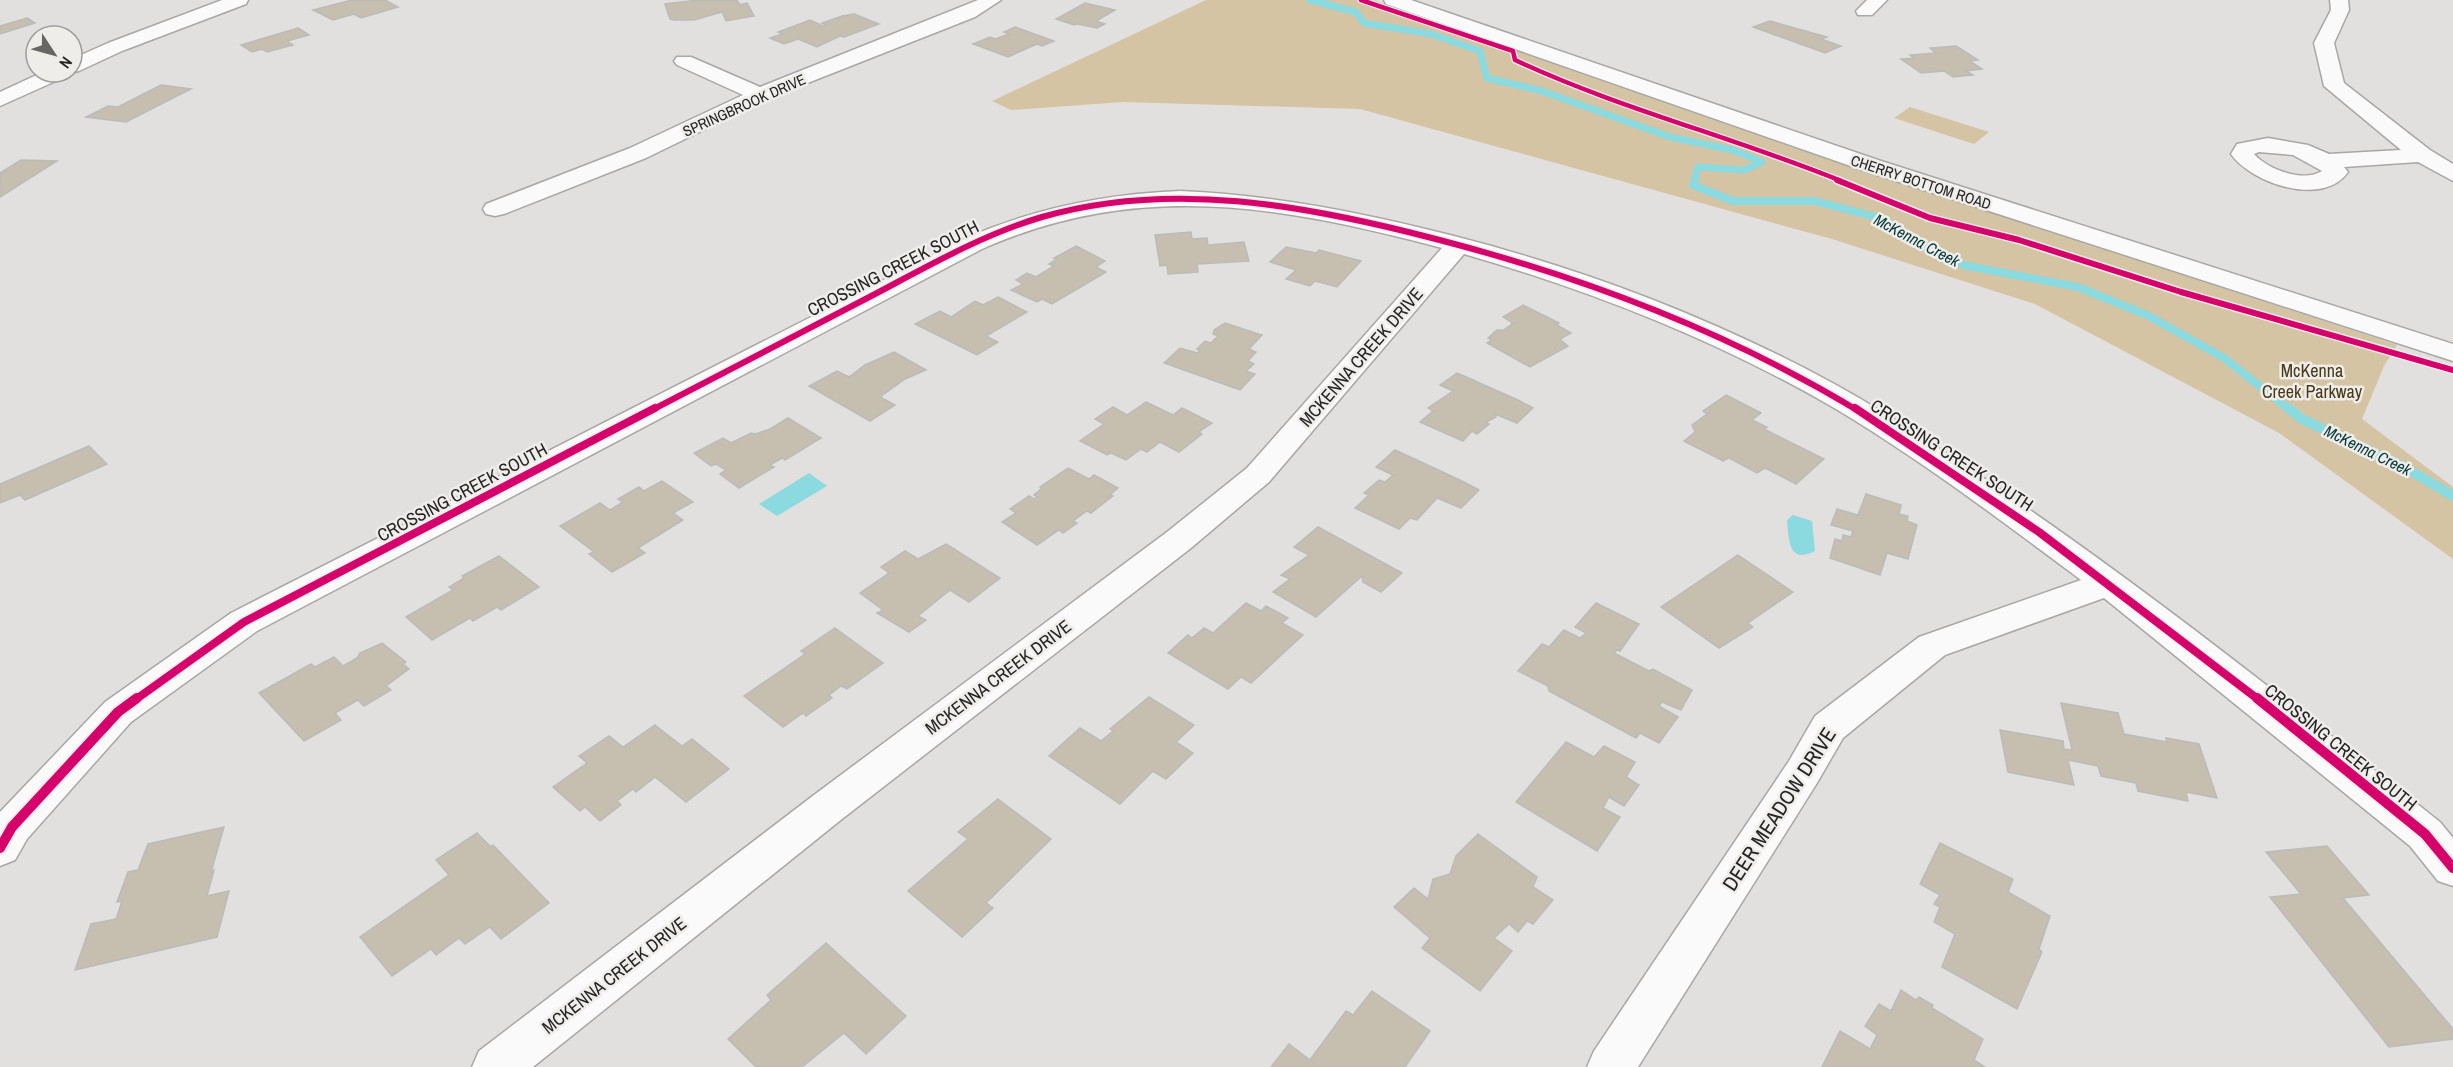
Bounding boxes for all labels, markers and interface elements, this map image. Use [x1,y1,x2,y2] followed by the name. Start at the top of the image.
[24,24,84,84] north arrow
[54,53,78,73] text: N
[679,68,809,142] street label: SPRINGBROOK DRIVE
[1848,149,1994,215] street label: CHERRY BOTTOM ROAD
[1870,208,1964,272] water label: McKenna Creek
[803,214,983,322] street label: CROSSING CREEK SOUTH
[1293,282,1429,432] street label: MCKENNA CREEK DRIVE
[2262,358,2363,404] park label: McKenna Creek Parkway
[1866,393,2038,517] street label: CROSSING CREEK SOUTH
[2321,419,2415,481] water label: McKenna Creek
[372,436,552,548] street label: CROSSING CREEK SOUTH
[920,614,1076,740] street label: MCKENNA CREEK DRIVE
[2260,678,2422,816] street label: CROSSING CREEK SOUTH
[1715,722,1843,896] street label: DEER MEADOW DRIVE
[537,911,691,1039] street label: MCKENNA CREEK DRIVE

